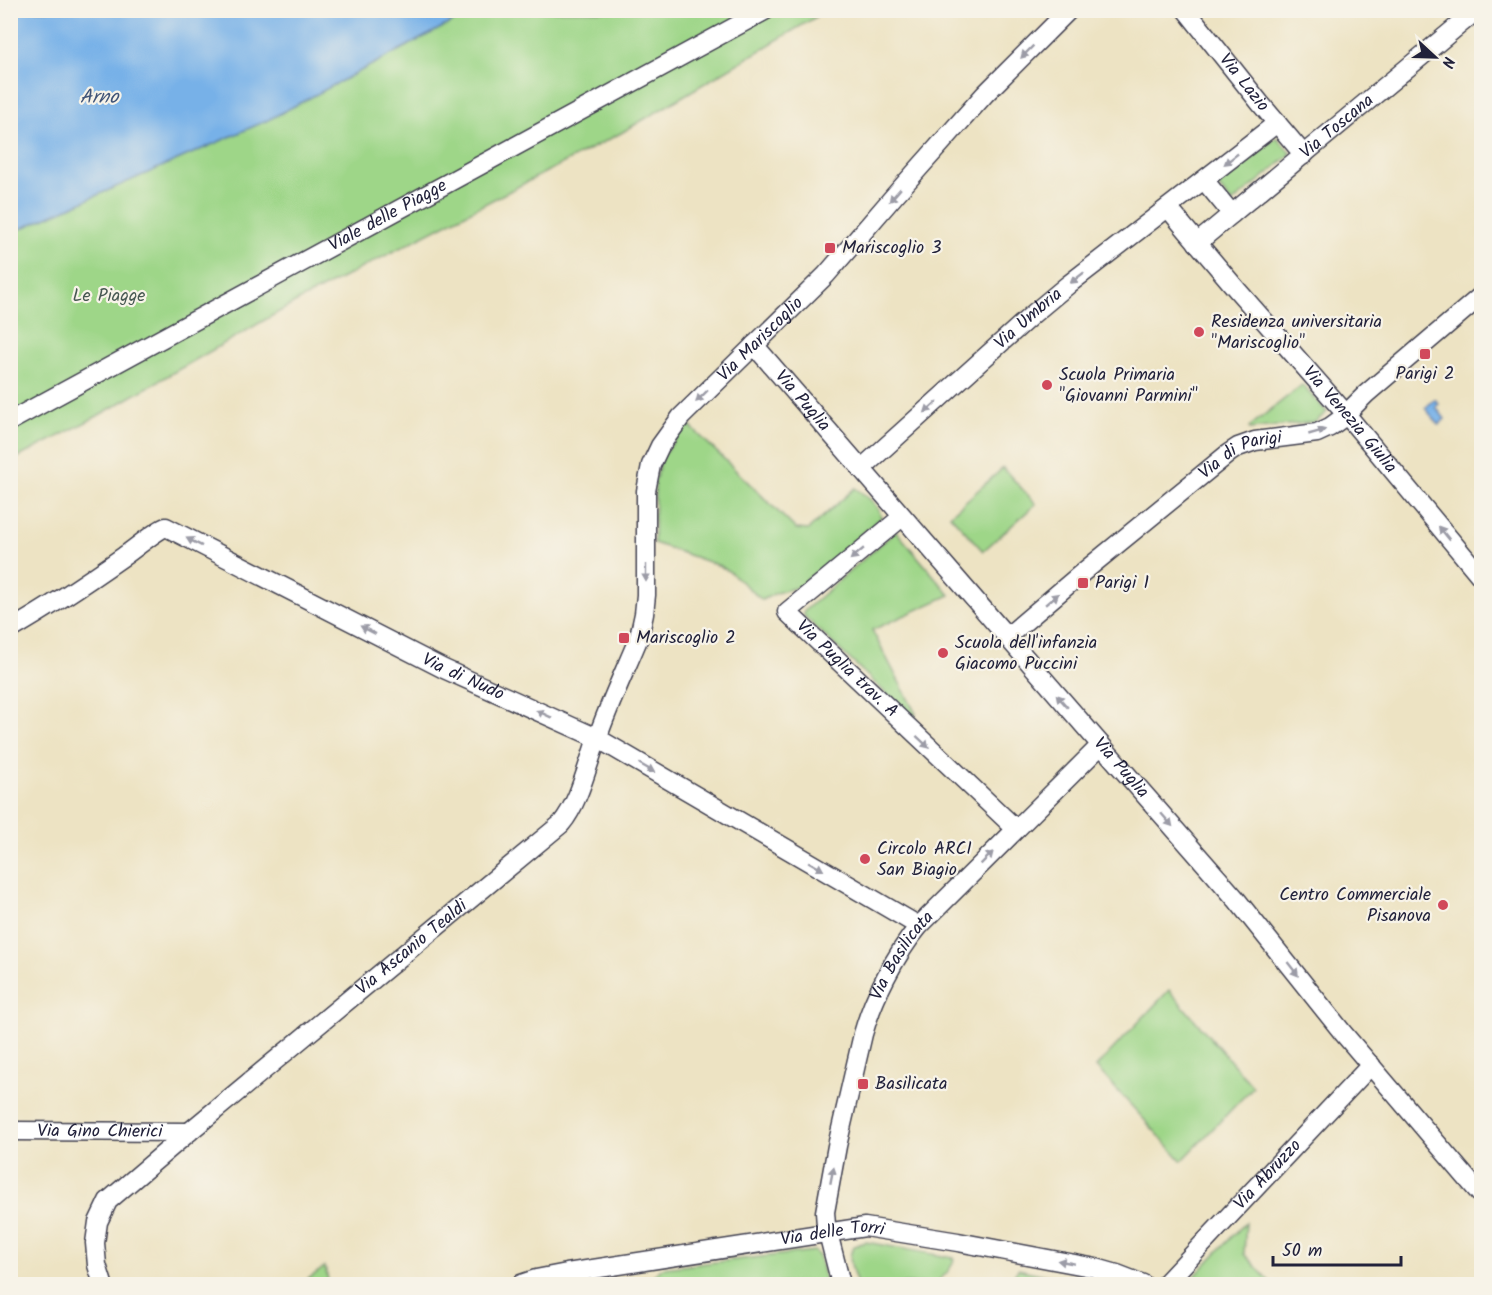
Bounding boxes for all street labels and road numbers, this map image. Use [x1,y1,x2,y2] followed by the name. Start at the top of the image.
[1211,47,1276,119] street label: Via Lazio
[1293,87,1381,166] street label: Via Toscana
[323,172,452,260] street label: Viale delle Piagge
[988,281,1069,357] street label: Via Umbria
[710,290,810,389] street label: Via Mariscoglio
[1295,359,1404,480] street label: Via Venezia Giulia
[767,364,838,438] street label: Via Puglia
[1192,423,1284,487] street label: Via di Parigi
[789,613,905,725] street label: Via Puglia trav. A
[417,645,509,709] street label: Via di Nudo
[1086,731,1156,805] street label: Via Puglia
[349,892,475,1003] street label: Via Ascanio Tealdi
[862,904,941,1005] street label: Via Basilicata
[37,1117,163,1146] street label: Via Gino Chierici
[1227,1133,1309,1217] street label: Via Abruzzo
[778,1212,887,1254] street label: Via delle Torri

